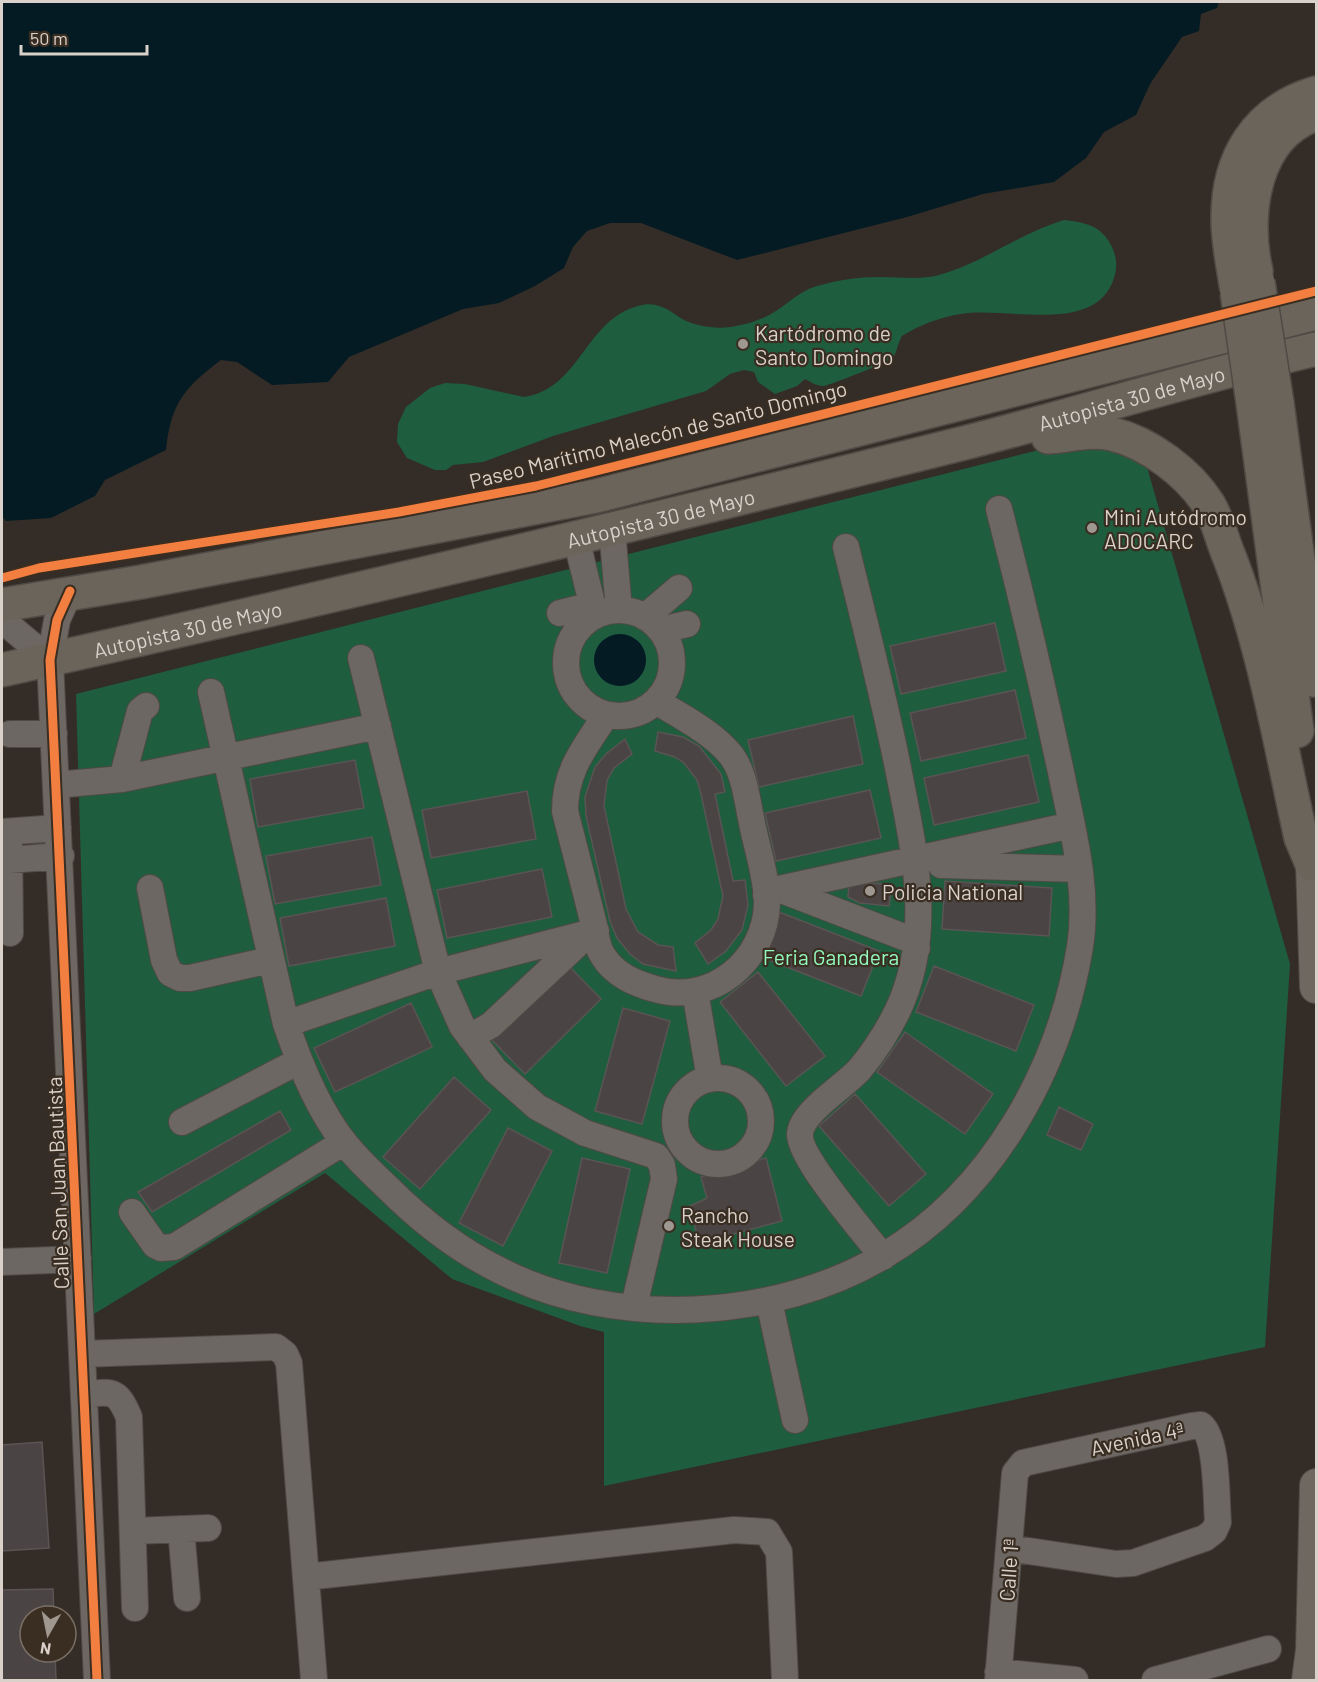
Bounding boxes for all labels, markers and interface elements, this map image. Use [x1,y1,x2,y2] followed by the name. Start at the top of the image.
[21,18,147,56] scale bar
[30,27,68,49] text: 50 m
[755,320,893,369] place label: Kartódromo de Santo Domingo
[736,337,750,351] marker: Kartódromo de Santo Domingo
[1035,360,1228,435] street label: Autopista 30 de Mayo
[467,375,849,493] street label: Paseo Marítimo Malecón de Santo Domingo
[564,483,757,552] street label: Autopista 30 de Mayo
[1104,504,1247,553] place label: Mini Autódromo ADOCARC
[1085,521,1099,535] marker: Mini Autódromo ADOCARC
[91,595,284,662] street label: Autopista 30 de Mayo
[882,879,1023,904] place label: Policia National
[863,884,877,898] marker: Policia National
[763,944,899,969] park label: Feria Ganadera
[41,1076,73,1290] street label: Calle San Juan Bautista
[681,1202,795,1251] place label: Rancho Steak House
[662,1219,676,1233] marker: Rancho Steak House
[1088,1416,1186,1460] street label: Avenida 4ª
[993,1538,1023,1602] street label: Calle 1ª
[18,1604,78,1664] north arrow
[39,1639,52,1660] text: N

